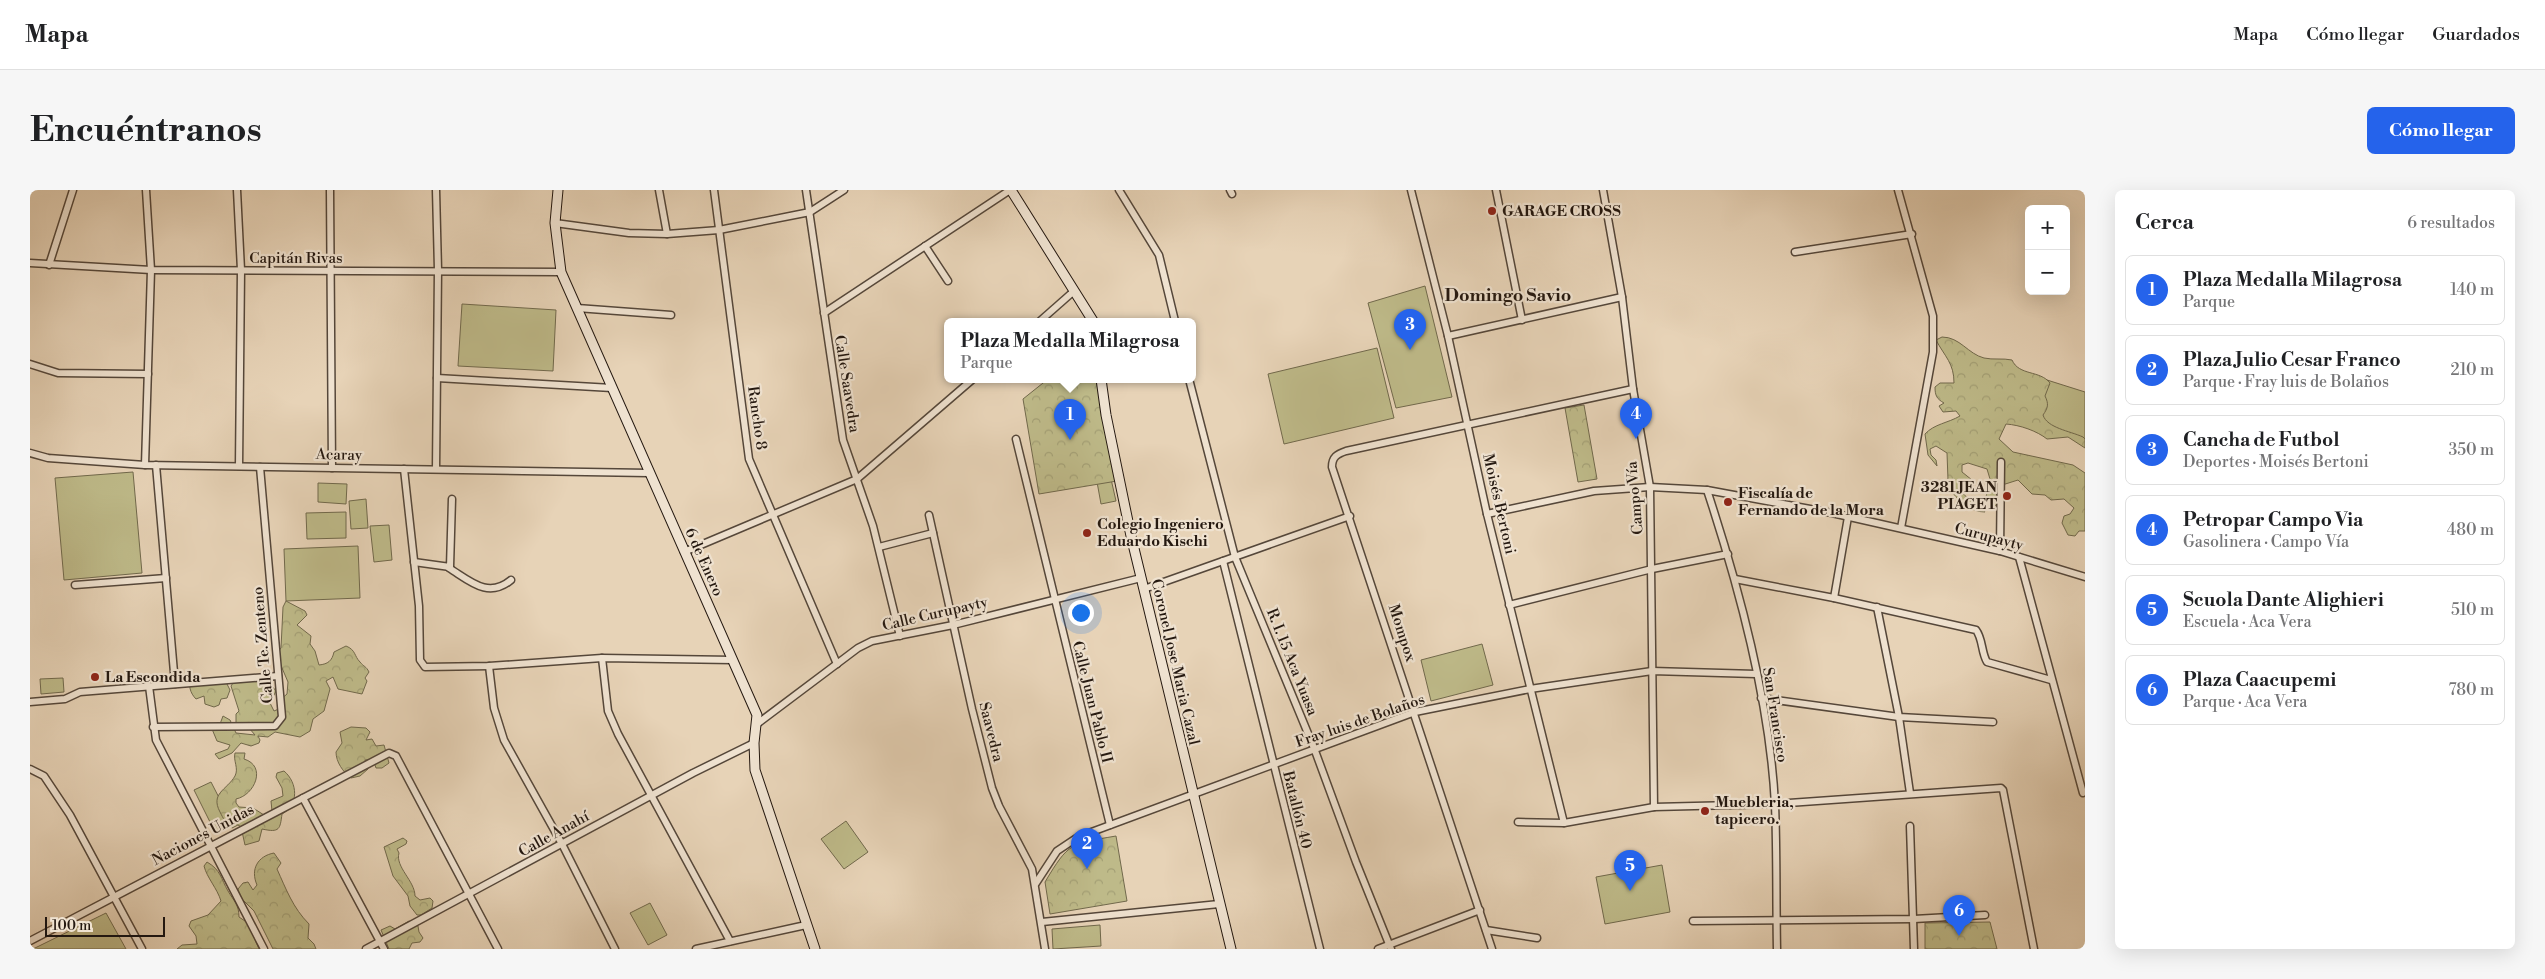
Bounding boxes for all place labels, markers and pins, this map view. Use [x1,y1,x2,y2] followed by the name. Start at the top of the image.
[1502,202,1621,221] place label: GARAGE CROSS
[1486,205,1498,217] marker: GARAGE CROSS
[1394,309,1426,350] pin: 3
[1620,398,1652,439] pin: 4
[1054,399,1086,440] pin: 1
[1921,478,1997,514] place label: 3281 JEAN PIAGET
[1738,484,1885,520] place label: Fiscalía de Fernando de la Mora
[2001,490,2013,502] marker: 3281 JEAN PIAGET
[1722,496,1734,508] marker: Fiscalía de Fernando de la Mora
[1097,515,1224,551] place label: Colegio Ingeniero Eduardo Kischi
[1081,527,1093,539] marker: Colegio Ingeniero Eduardo Kischi
[105,668,201,687] place label: La Escondida
[89,671,101,683] marker: La Escondida
[1715,793,1794,829] place label: Muebleria, tapicero.
[1699,805,1711,817] marker: Muebleria, tapicero.
[1071,828,1103,869] pin: 2
[1614,850,1646,891] pin: 5
[1943,895,1975,936] pin: 6

